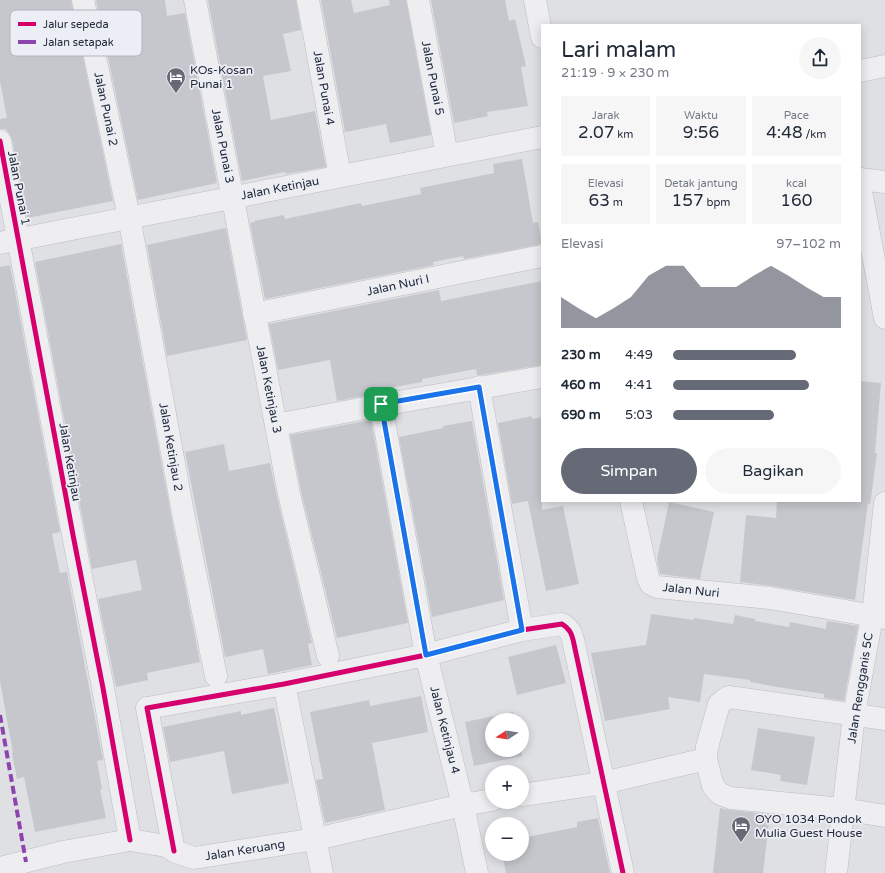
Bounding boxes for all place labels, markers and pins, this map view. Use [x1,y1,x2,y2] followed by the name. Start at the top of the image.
[190,63,253,91] place label: KOs-Kosan Punai 1
[165,66,187,94] hotel icon: KOs-Kosan Punai 1
[364,387,398,421] pin
[755,812,862,840] place label: OYO 1034 Pondok Mulia Guest House
[730,815,752,843] hotel icon: OYO 1034 Pondok Mulia Guest House

